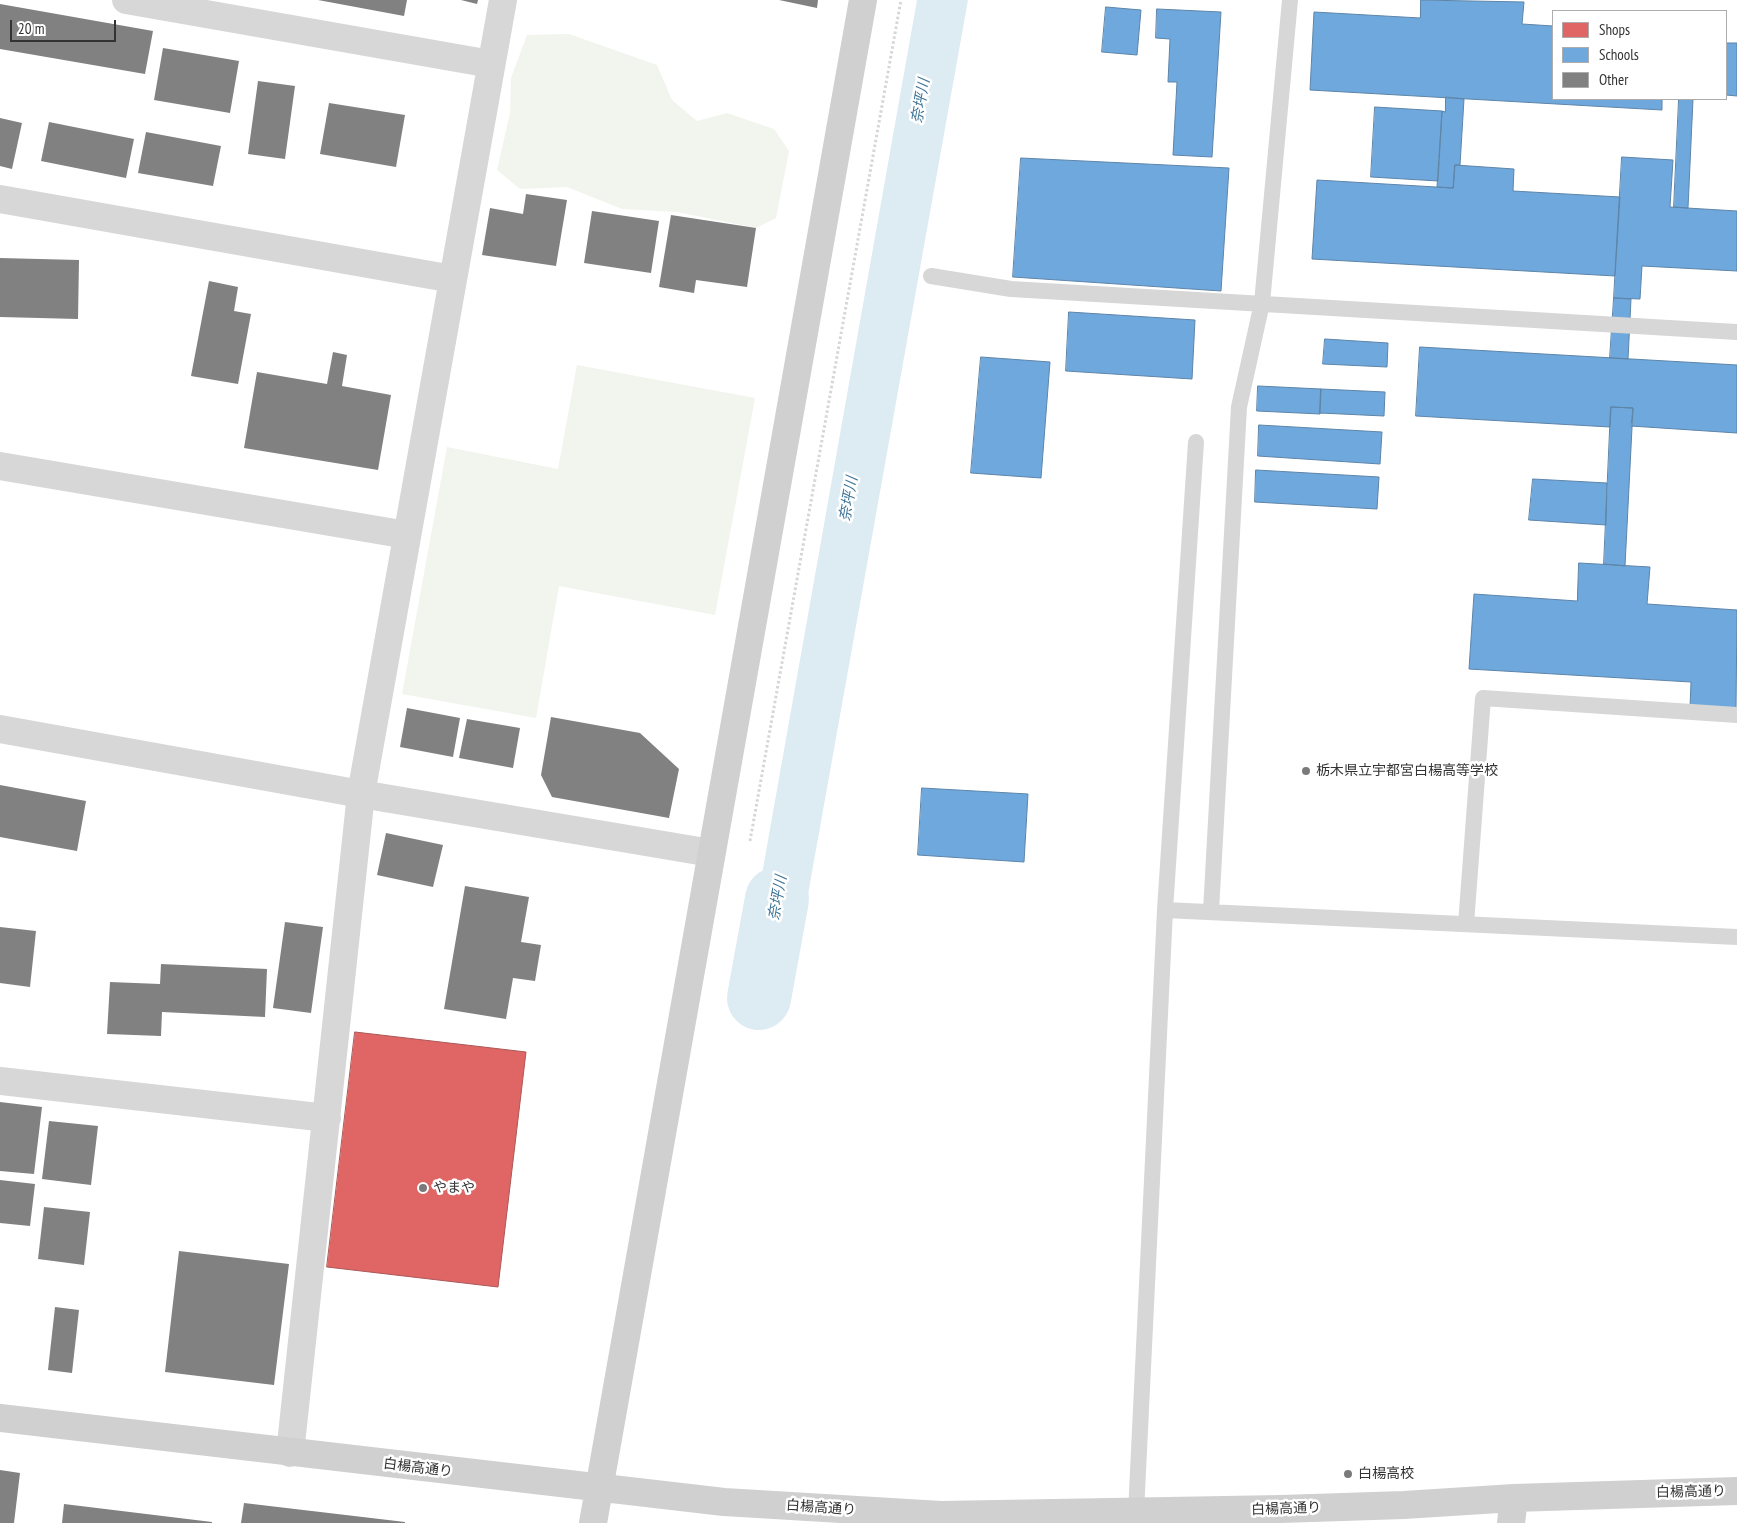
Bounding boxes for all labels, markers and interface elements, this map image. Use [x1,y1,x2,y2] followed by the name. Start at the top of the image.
[12,10,119,42] scale bar
[1552,10,1727,100] legend
[18,19,44,38] text: 20 m
[1599,20,1630,39] text: Shops
[1599,45,1639,64] text: Schools
[1599,70,1628,89] text: Other
[908,77,934,125] water label: 奈坪川
[836,475,862,523] water label: 奈坪川
[1316,763,1498,779] place label: 栃木県立宇都宮白楊高等学校
[1300,765,1312,777] marker: 栃木県立宇都宮白楊高等学校
[765,874,791,922] water label: 奈坪川
[433,1180,475,1196] place label: やまや
[417,1182,429,1194] marker: やまや
[382,1455,454,1481] street label: 白楊高通り
[1358,1466,1414,1482] place label: 白楊高校
[1342,1468,1354,1480] marker: 白楊高校
[1656,1483,1726,1501] street label: 白楊高通り
[785,1497,857,1519] street label: 白楊高通り
[1251,1499,1321,1519] street label: 白楊高通り

